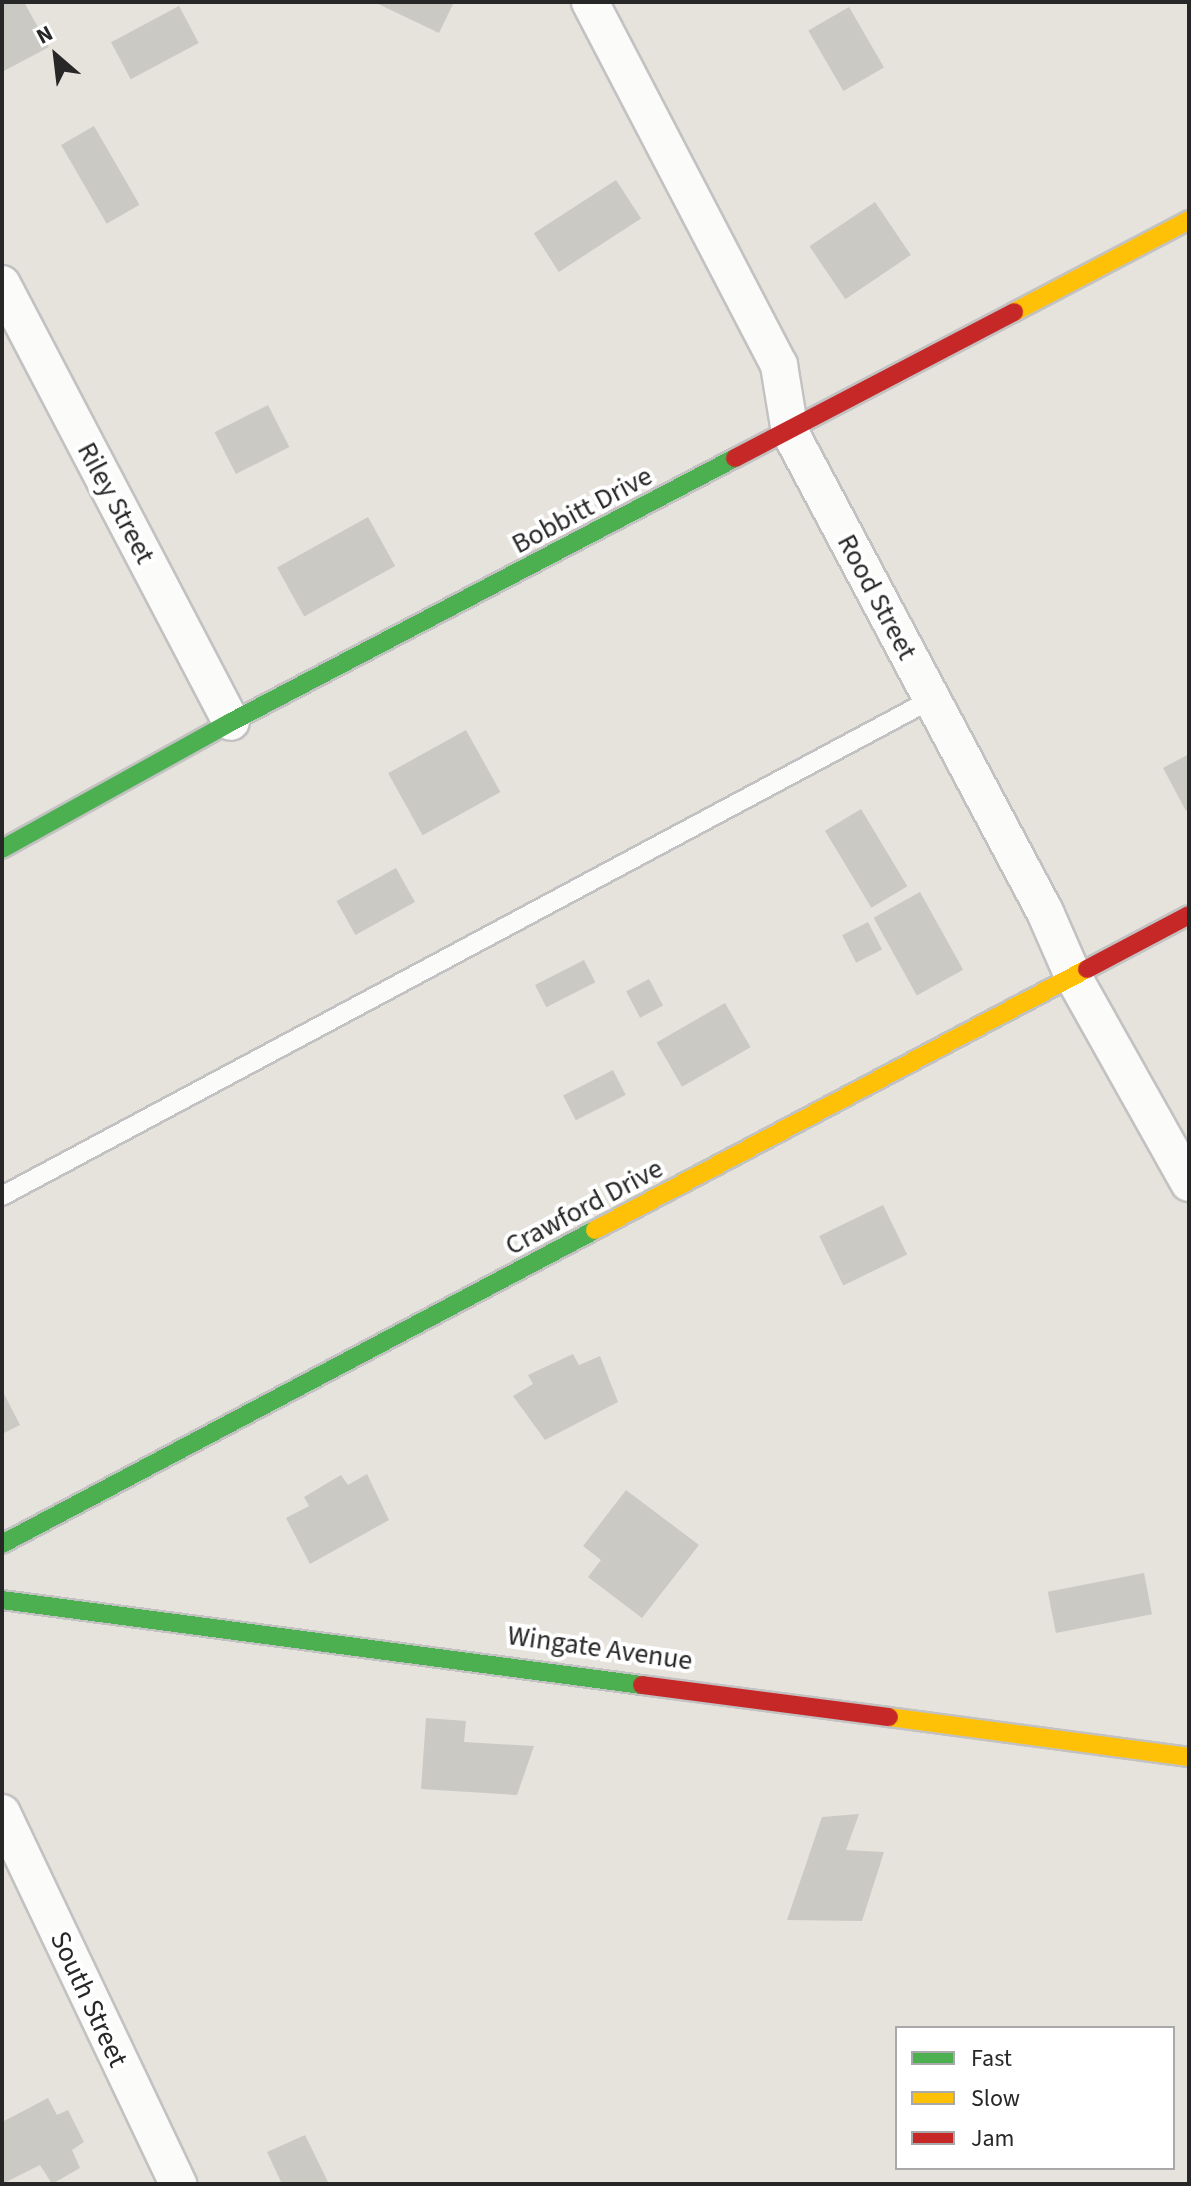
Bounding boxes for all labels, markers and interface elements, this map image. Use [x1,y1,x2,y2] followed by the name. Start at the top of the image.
[16,16,96,96] north arrow
[31,17,59,52] text: N
[70,436,162,570] street label: Riley Street
[506,459,658,561] street label: Bobbitt Drive
[830,529,924,665] street label: Rood Street
[499,1151,669,1263] street label: Crawford Drive
[505,1618,695,1678] street label: Wingate Avenue
[43,1926,135,2072] street label: South Street
[895,2026,1175,2170] legend
[971,2041,1012,2076] text: Fast
[971,2081,1020,2116] text: Slow
[971,2121,1015,2156] text: Jam

